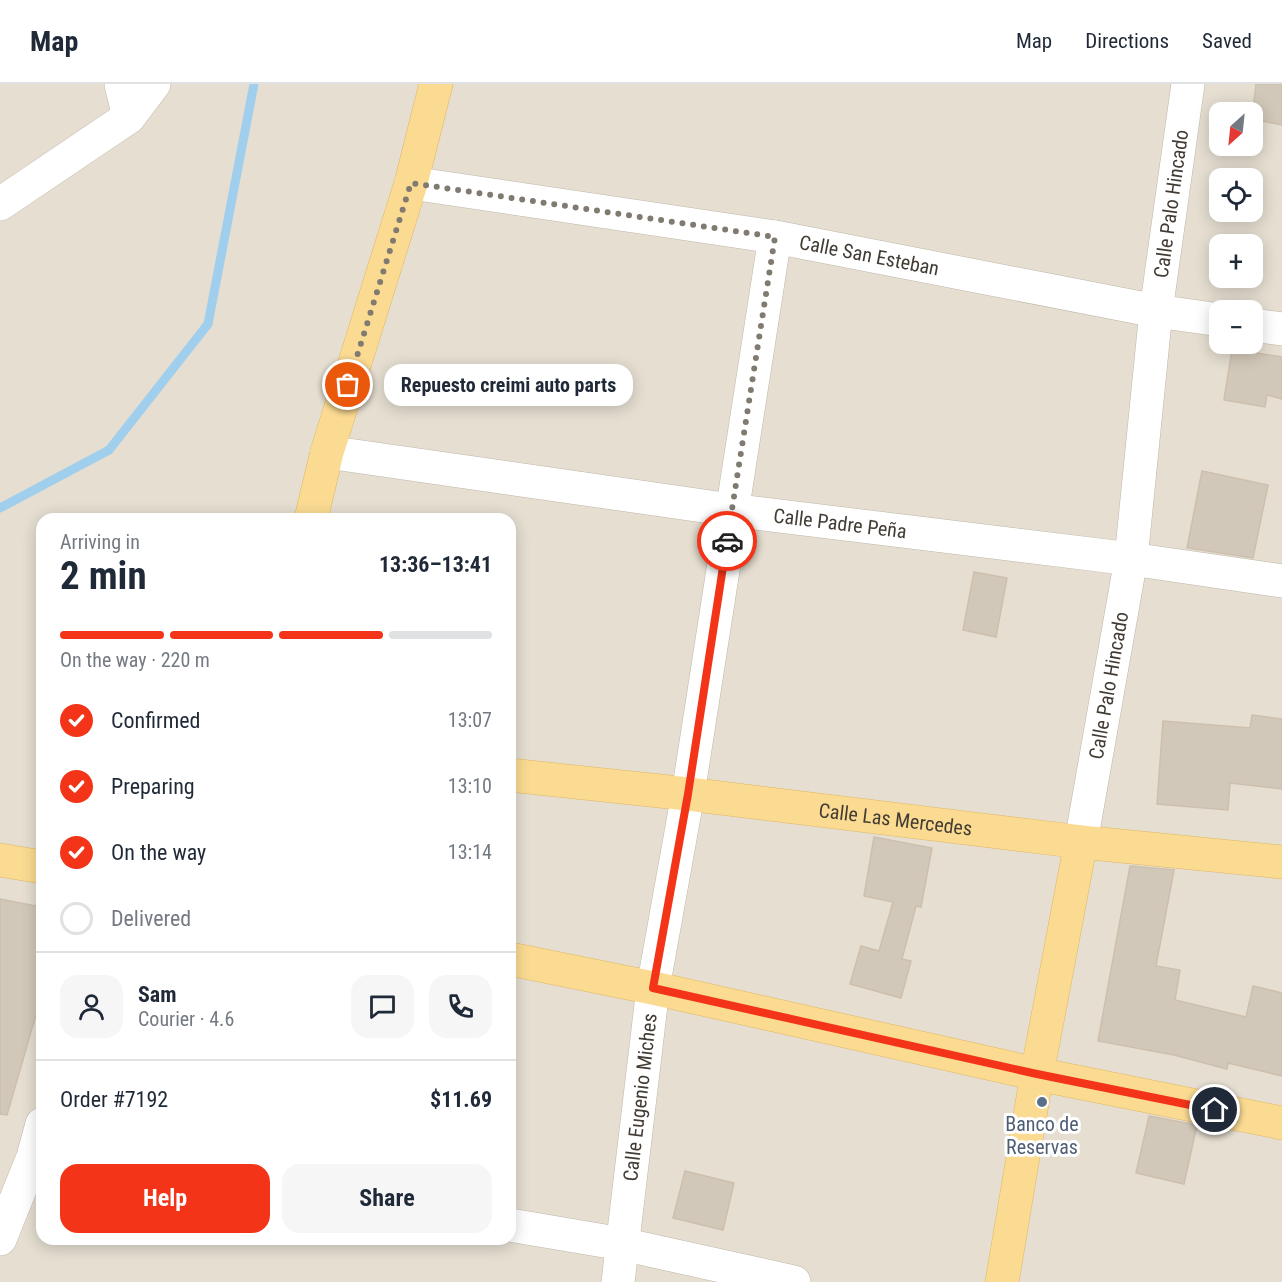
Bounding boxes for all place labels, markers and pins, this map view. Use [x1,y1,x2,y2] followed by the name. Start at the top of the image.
[322,359,373,410] pin
[384,364,633,406] callout: Repuesto creimi auto parts
[1189,1084,1240,1135] pin
[1035,1095,1049,1109] marker: Banco de Reservas
[1005,1112,1079,1159] place label: Banco de Reservas

